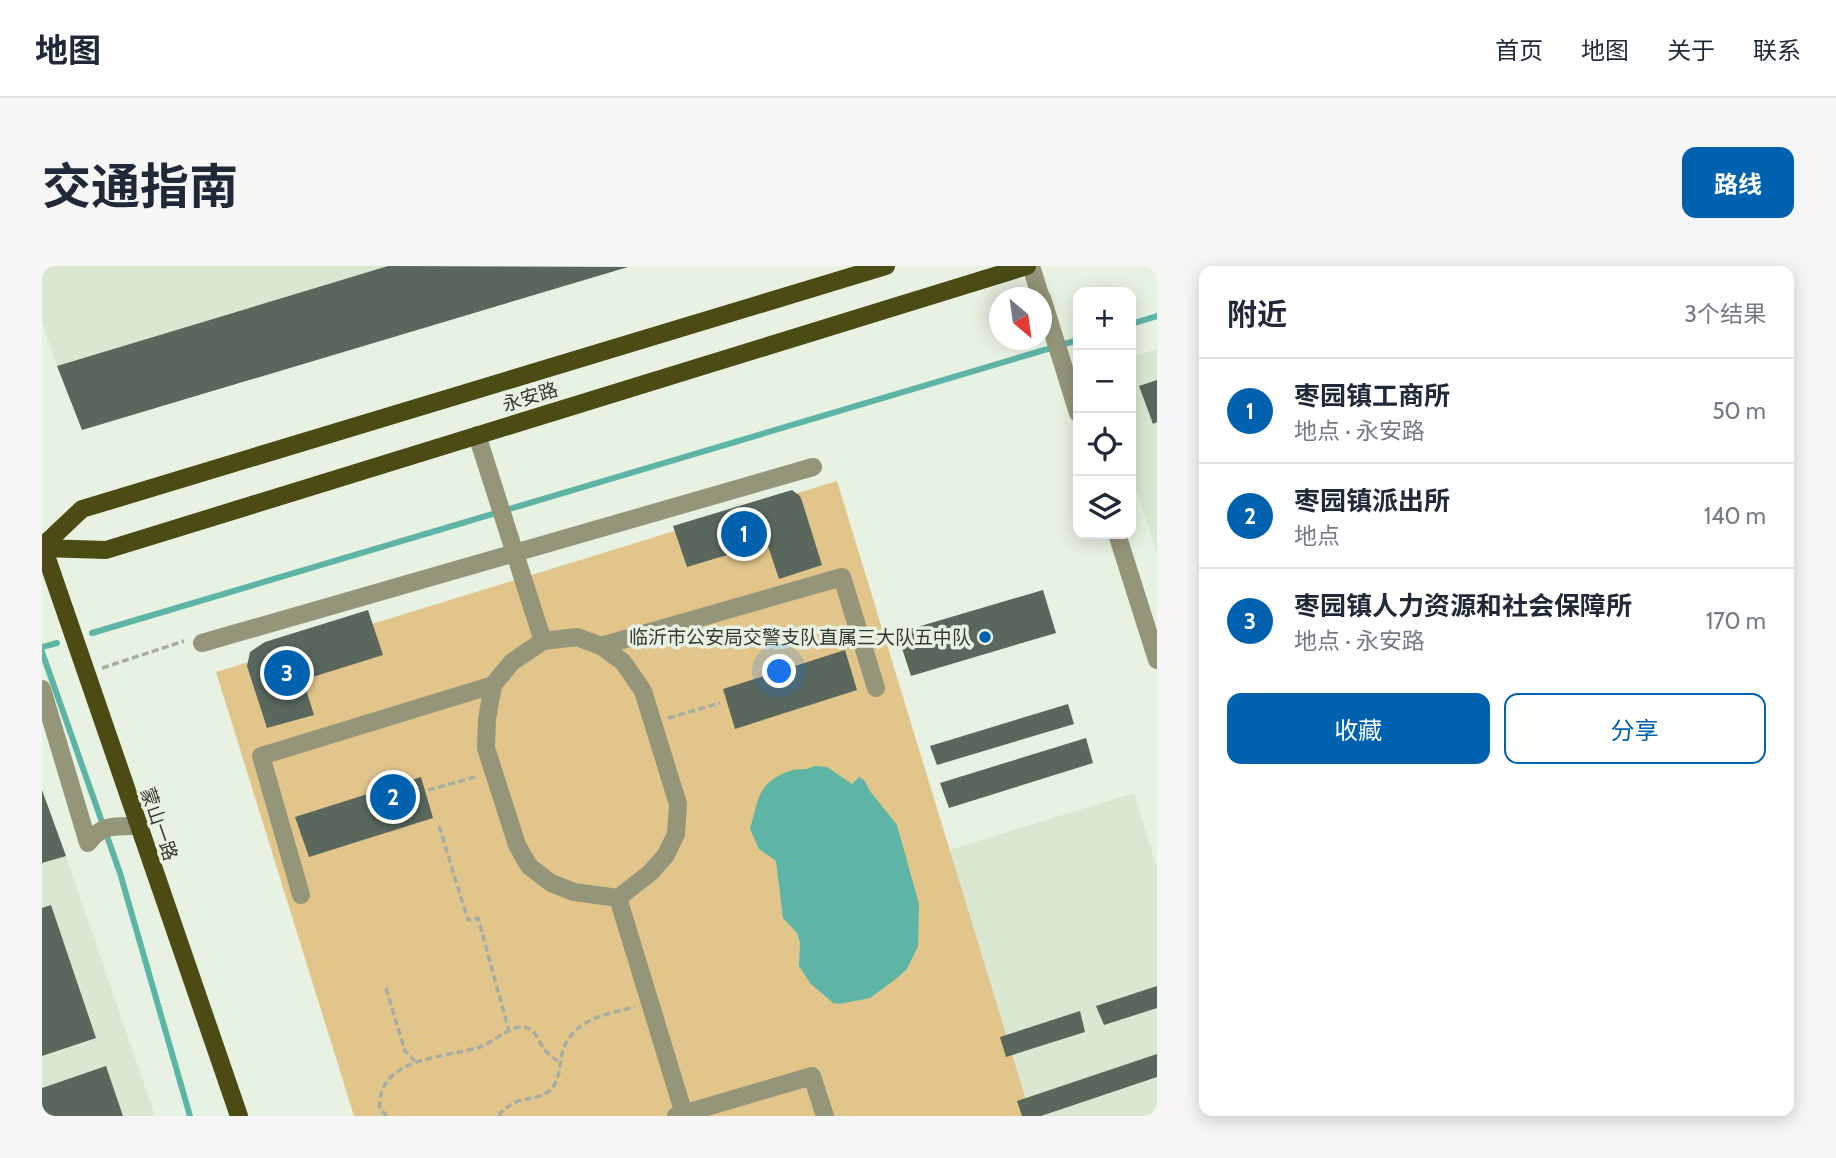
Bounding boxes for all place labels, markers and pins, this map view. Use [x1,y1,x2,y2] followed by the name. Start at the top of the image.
[721,508,767,560] pin: 1
[629,626,971,649] place label: 临沂市公安局交警支队直属三大队五中队
[977,629,993,645] marker: 临沂市公安局交警支队直属三大队五中队
[264,647,310,699] pin: 3
[370,771,416,823] pin: 2

